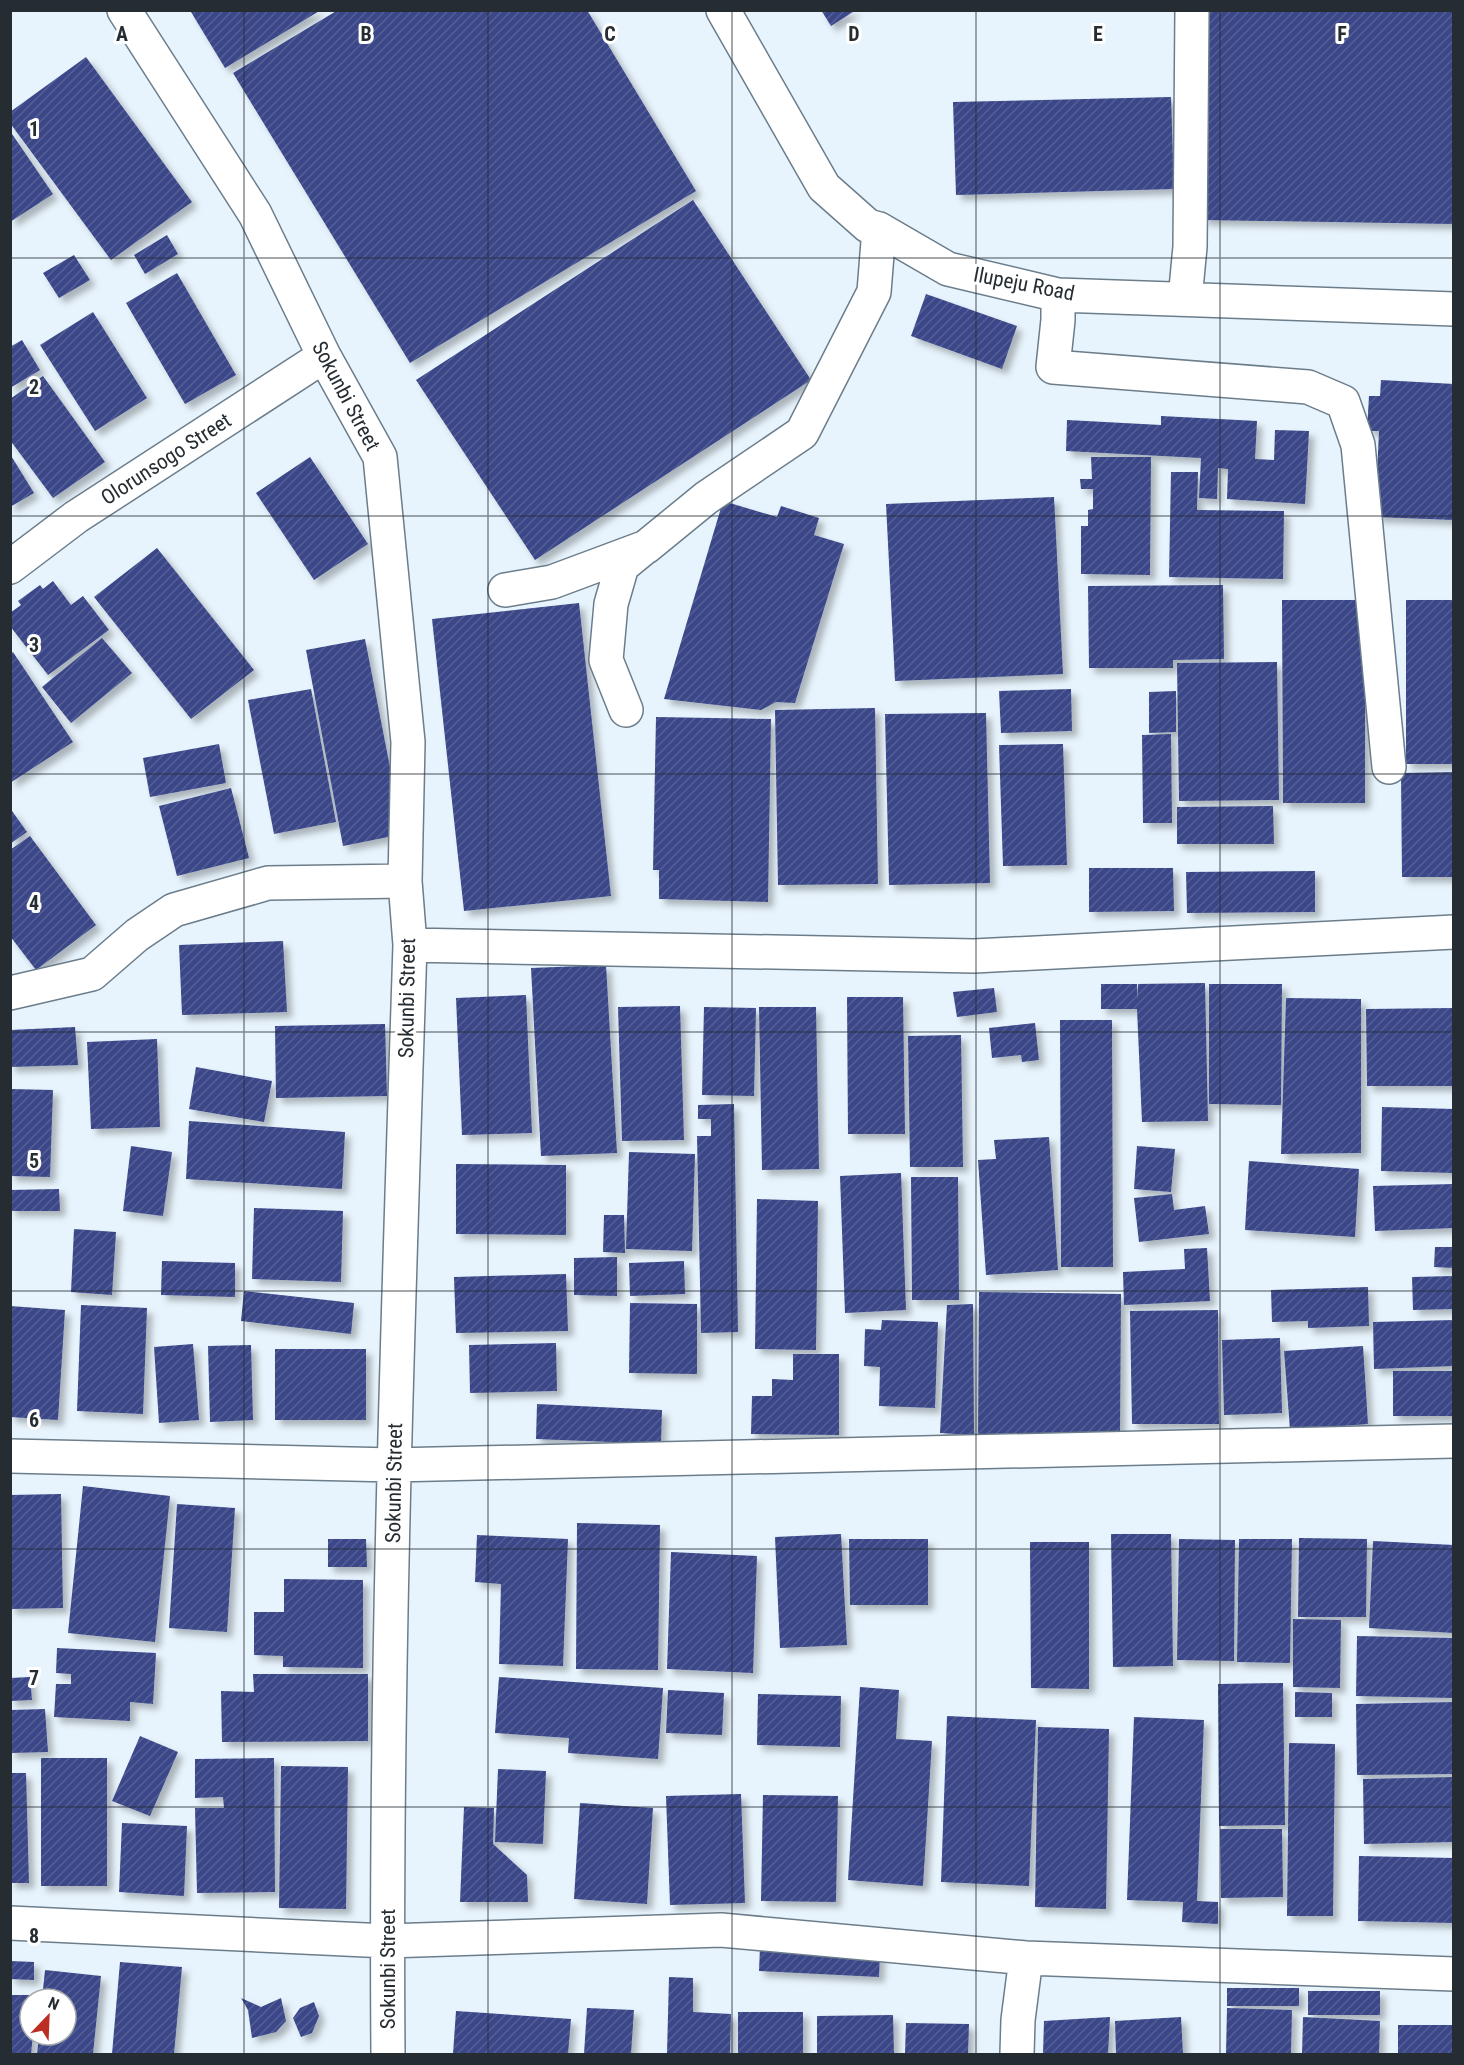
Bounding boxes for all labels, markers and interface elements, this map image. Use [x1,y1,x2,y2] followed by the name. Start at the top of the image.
[116,22,128,46] text: A
[360,22,372,46] text: B
[604,22,616,46] text: C
[848,22,860,46] text: D
[1093,22,1103,46] text: E
[1337,22,1347,46] text: F
[29,117,39,141] text: 1
[972,262,1076,306] street label: Ilupeju Road
[307,337,385,455] street label: Sokunbi Street
[29,375,39,399] text: 2
[97,408,235,510] street label: Olorunsogo Street
[29,633,39,657] text: 3
[29,891,39,915] text: 4
[394,938,420,1058] street label: Sokunbi Street
[29,1149,39,1173] text: 5
[29,1408,39,1432] text: 6
[381,1423,407,1543] street label: Sokunbi Street
[29,1666,39,1690] text: 7
[376,1909,400,2029] street label: Sokunbi Street
[29,1924,39,1948] text: 8
[18,1987,78,2047] north arrow
[45,1993,62,2014] text: N

